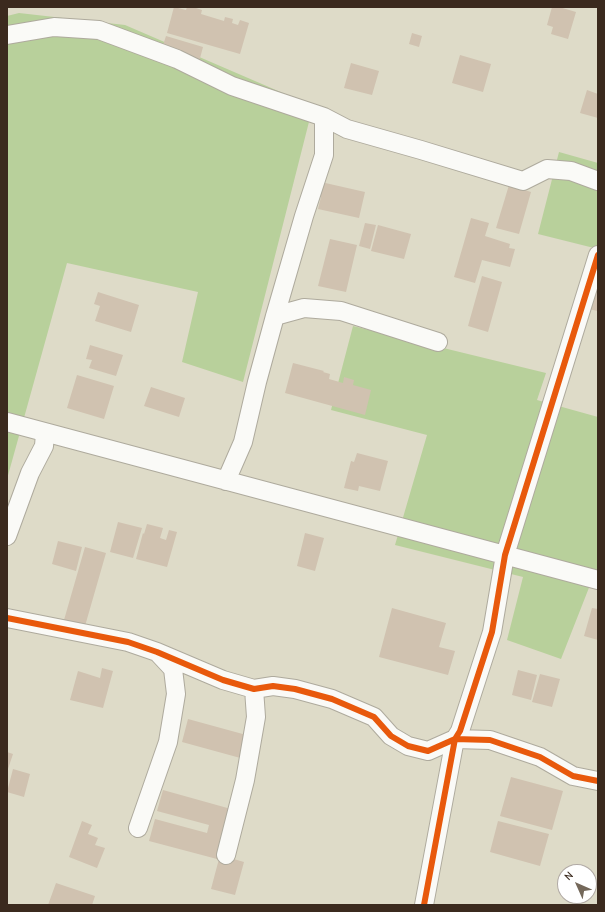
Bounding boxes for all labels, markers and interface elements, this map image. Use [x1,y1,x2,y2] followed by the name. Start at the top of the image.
[557,864,597,904] north arrow
[562,869,576,883] text: N

